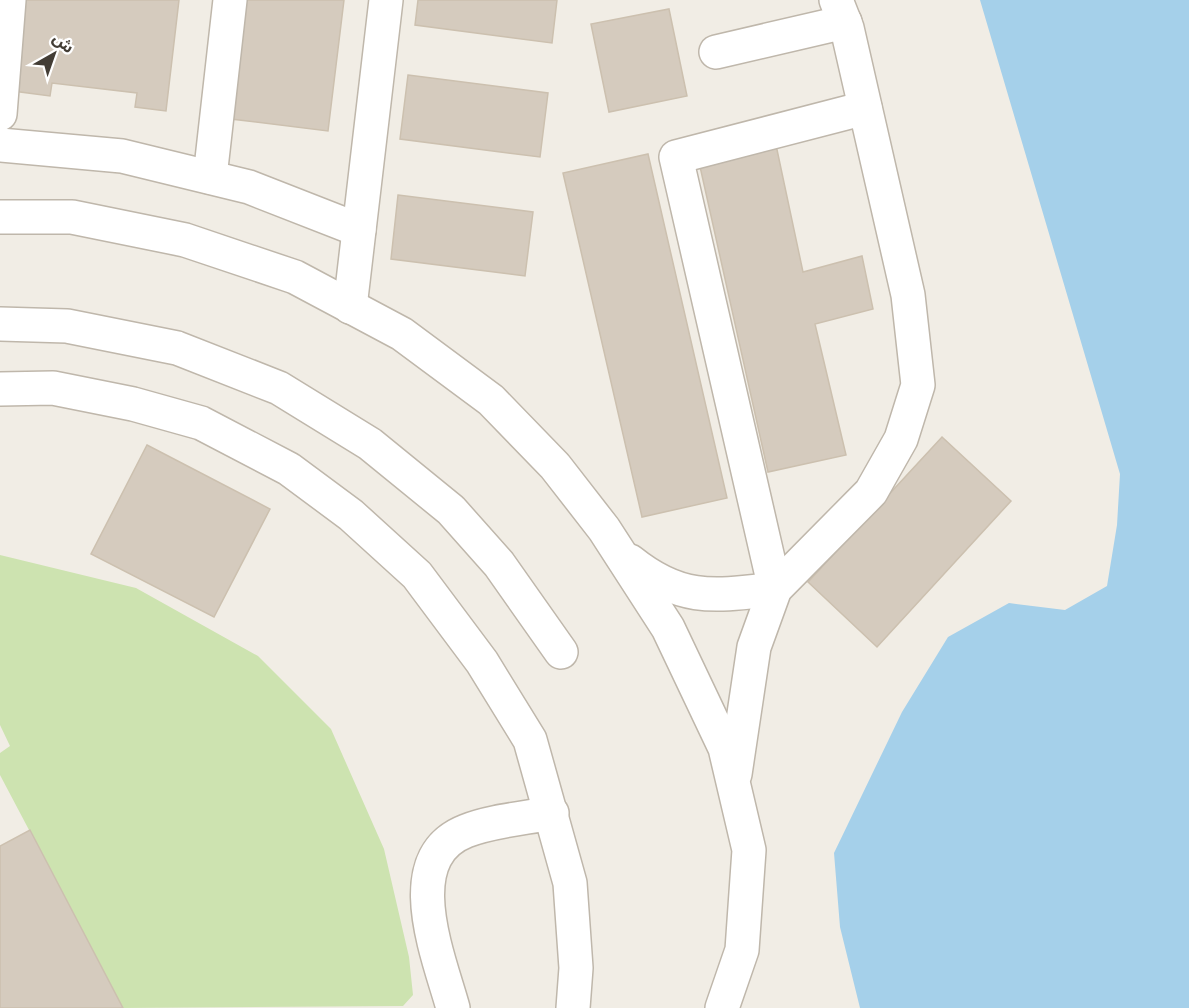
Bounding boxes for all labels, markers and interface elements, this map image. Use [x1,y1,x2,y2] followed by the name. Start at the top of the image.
[24,24,84,84] north arrow
[49,28,79,57] text: ش

